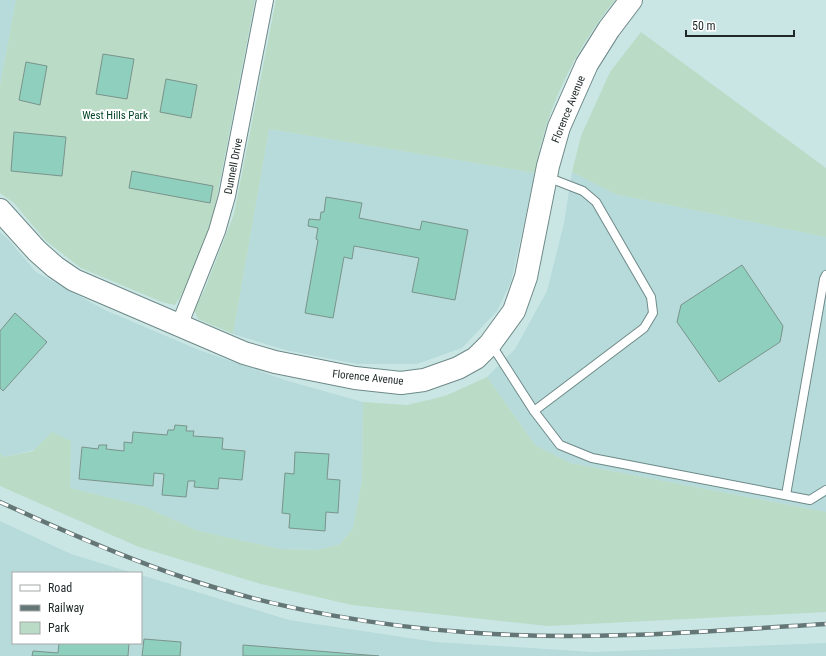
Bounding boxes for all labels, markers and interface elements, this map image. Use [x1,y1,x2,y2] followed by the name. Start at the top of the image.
[686,12,794,38] scale bar
[692,19,716,33] text: 50 m
[549,74,588,145] street label: Florence Avenue
[82,109,148,122] park label: West Hills Park
[222,137,245,195] street label: Dunnell Drive
[332,367,404,388] street label: Florence Avenue
[12,572,142,644] legend
[48,581,72,595] text: Road
[48,601,84,615] text: Railway
[48,621,70,635] text: Park

